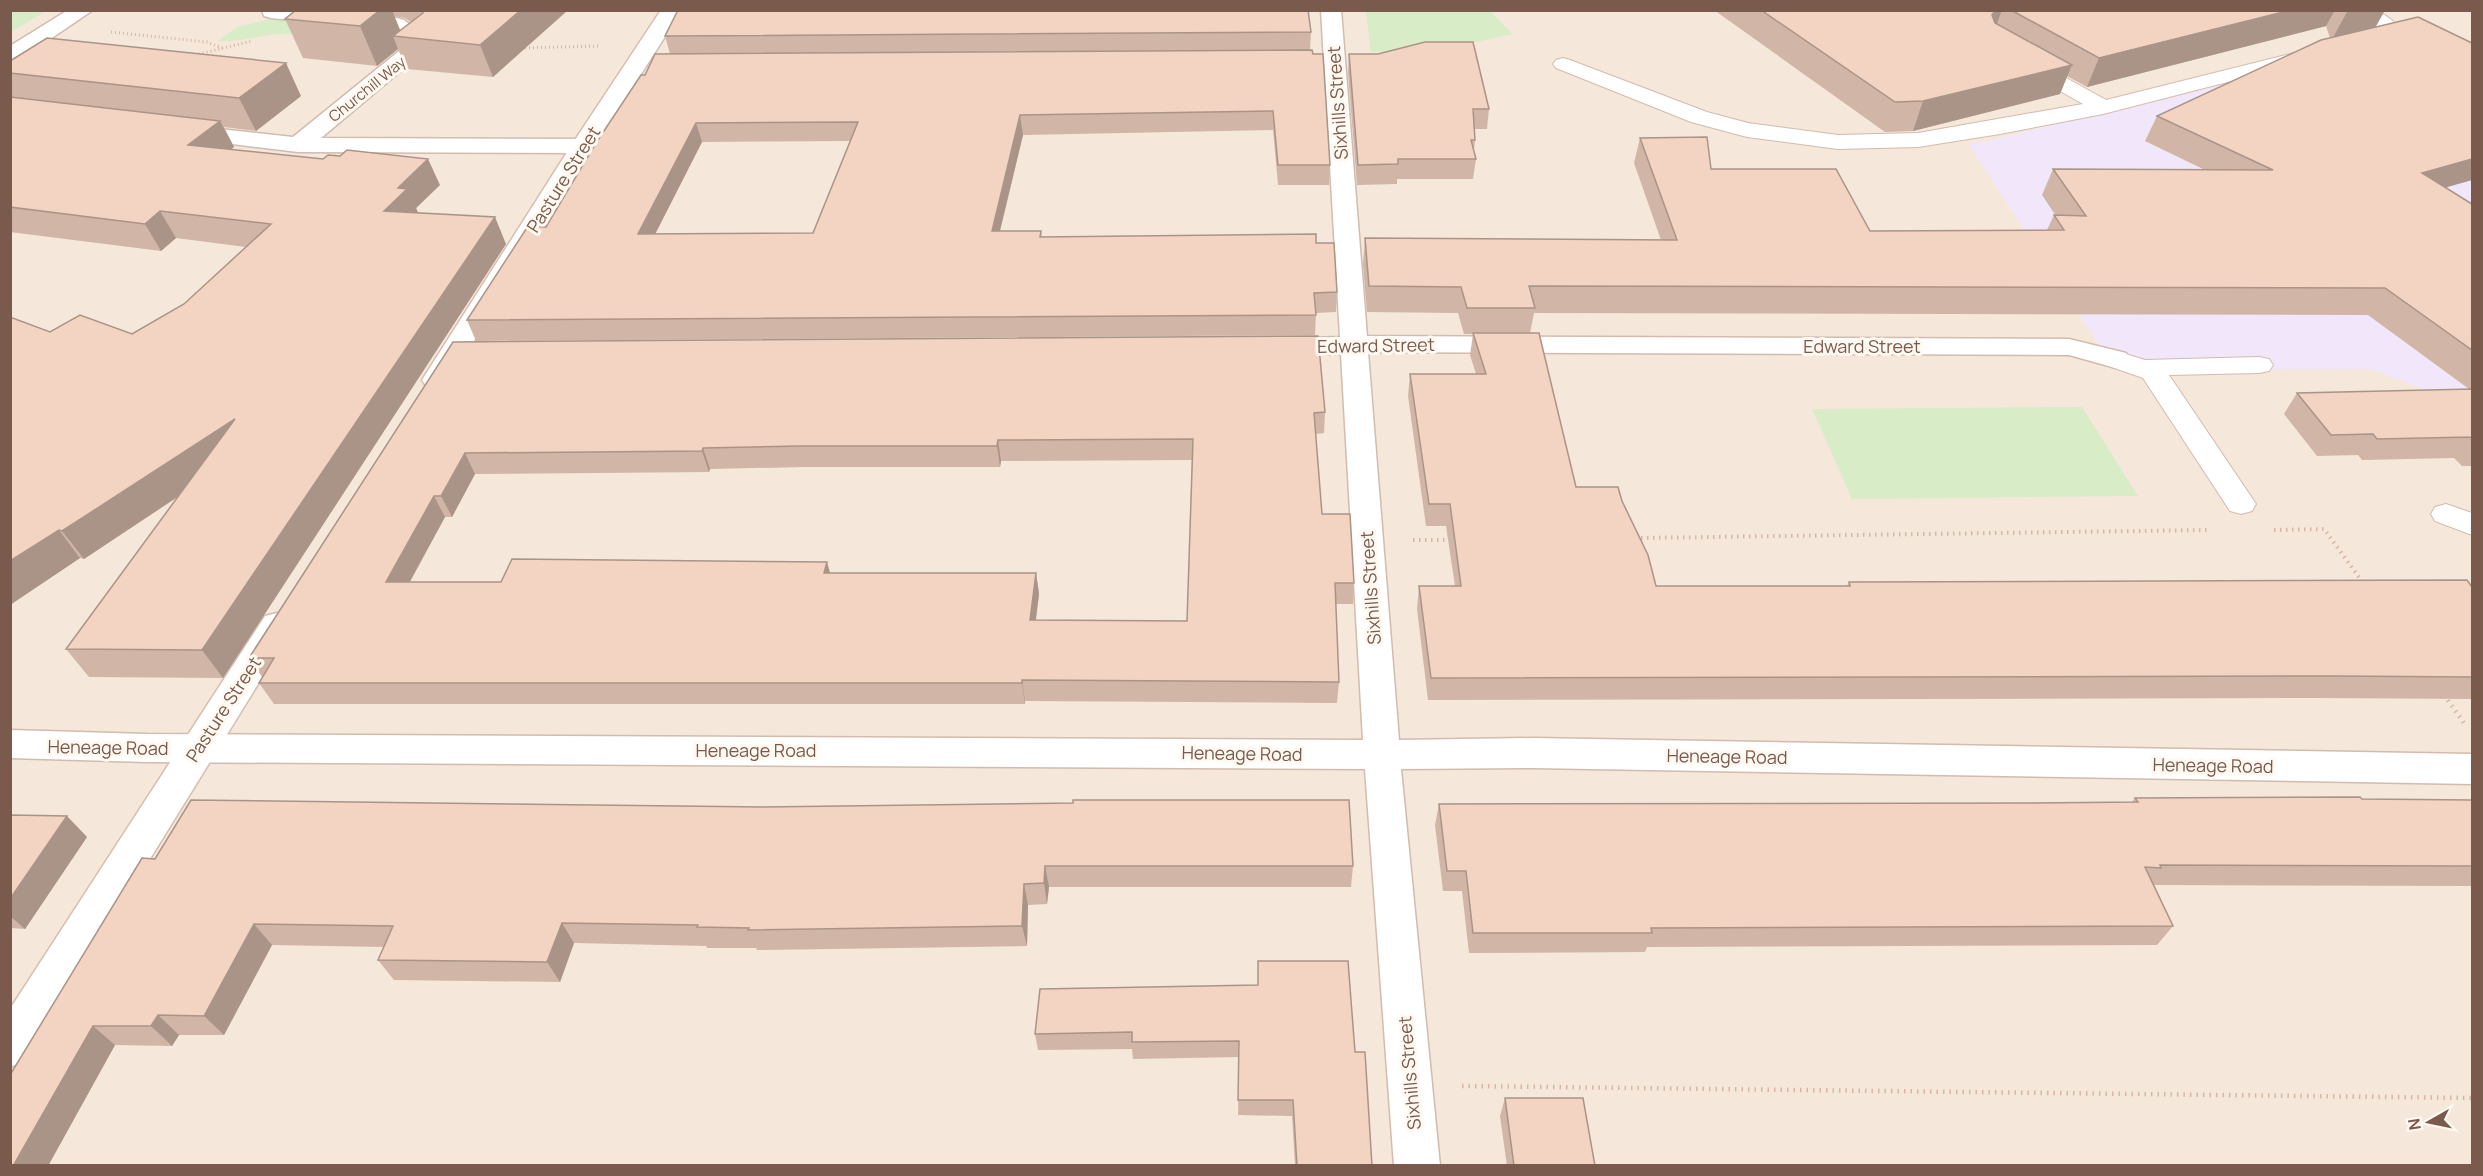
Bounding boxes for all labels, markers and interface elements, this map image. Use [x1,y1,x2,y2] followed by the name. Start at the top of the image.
[1321,45,1353,161] street label: Sixhills Street
[324,51,410,127] street label: Churchill Way
[521,121,605,237] street label: Pasture Street
[1317,332,1435,358] street label: Edward Street
[1803,334,1921,358] street label: Edward Street
[1354,530,1386,646] street label: Sixhills Street
[180,652,266,766] street label: Pasture Street
[47,734,169,760] street label: Heneage Road
[696,738,816,762] street label: Heneage Road
[1181,740,1303,766] street label: Heneage Road
[1666,743,1788,769] street label: Heneage Road
[2152,752,2274,778] street label: Heneage Road
[1392,1015,1426,1131] street label: Sixhills Street
[2399,1092,2459,1152] north arrow
[2402,1117,2426,1132] text: N

